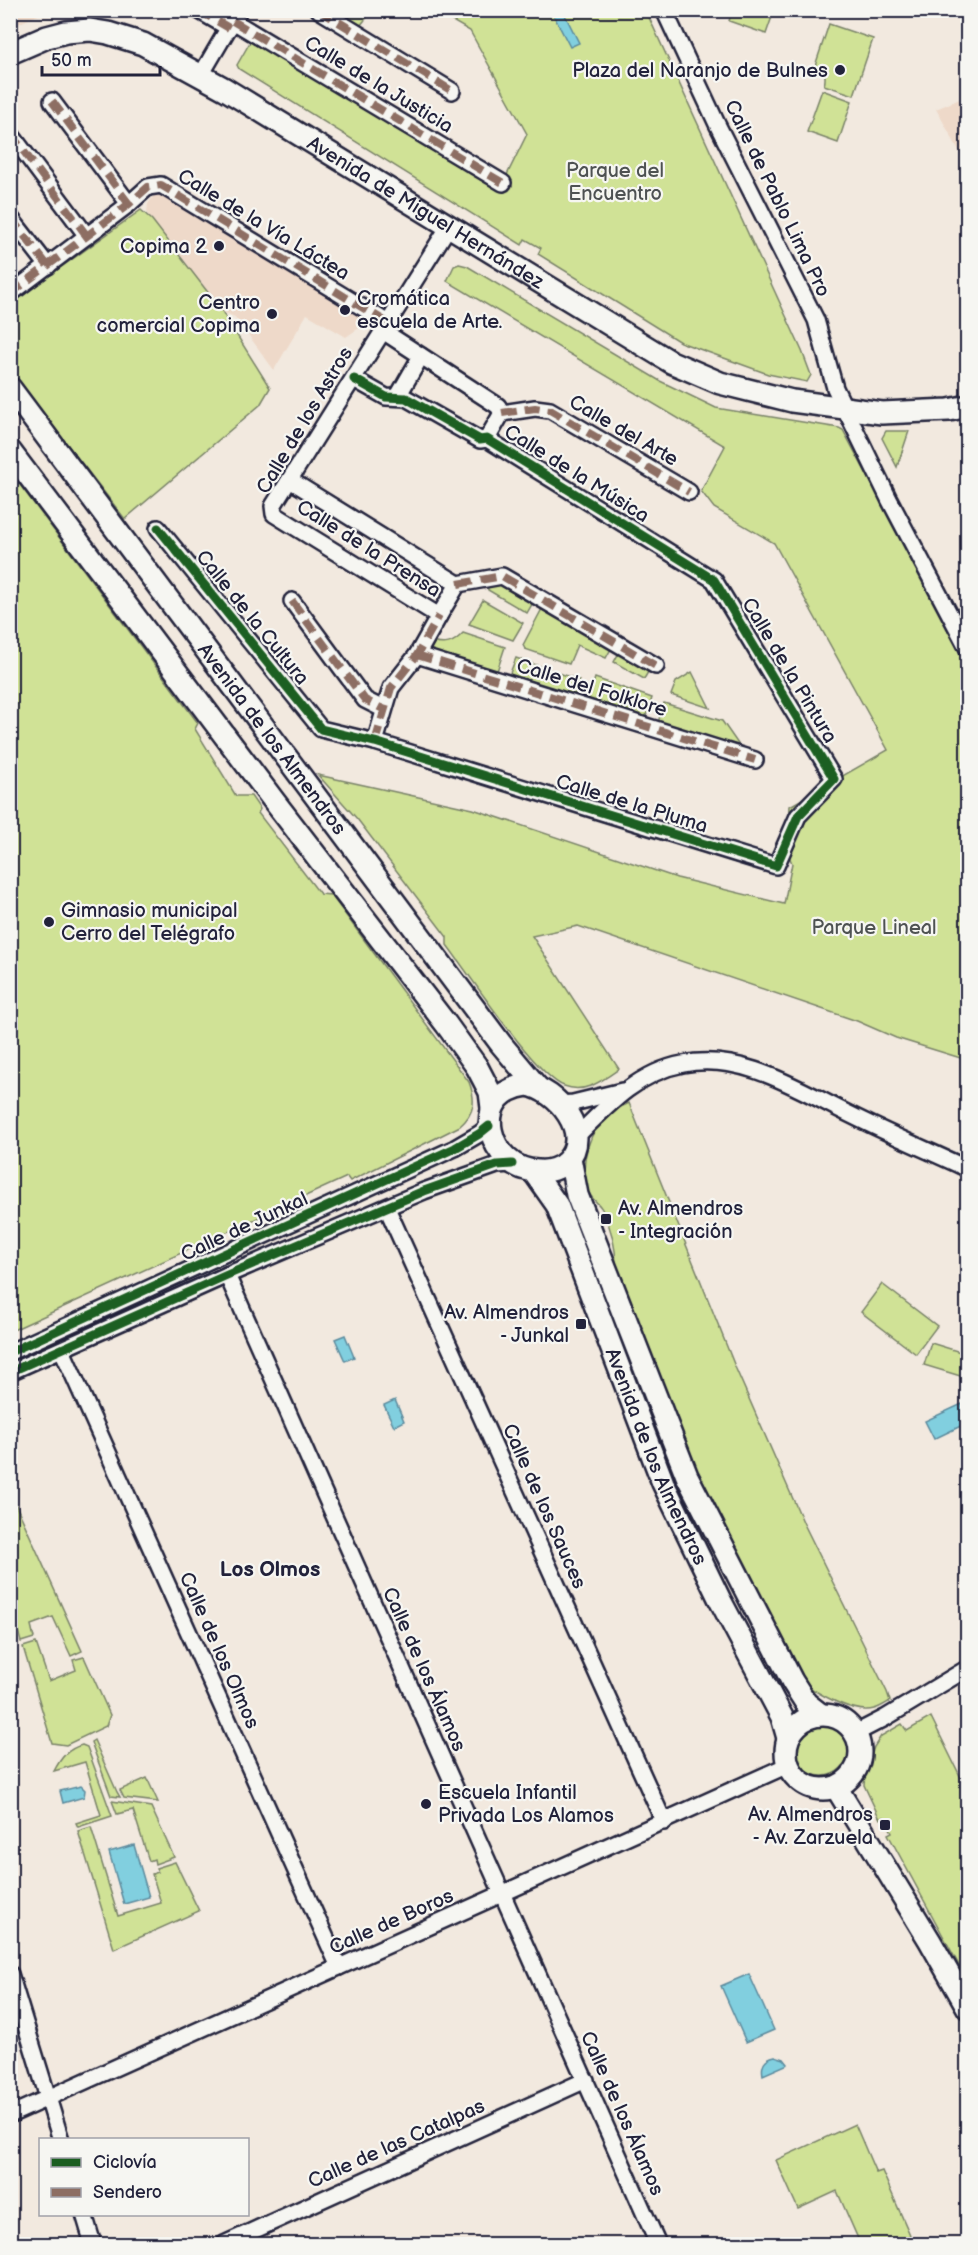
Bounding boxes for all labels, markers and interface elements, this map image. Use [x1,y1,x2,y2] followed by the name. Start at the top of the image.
[300,31,457,139] street label: Calle de la Justicia
[42,39,160,77] scale bar
[51,50,92,71] text: 50 m
[572,59,828,83] place label: Plaza del Naranjo de Bulnes
[833,63,847,77] marker: Plaza del Naranjo de Bulnes
[719,96,835,301] street label: Calle de Pablo Lima Pro
[303,131,548,294] street label: Avenida de Miguel Hernández
[566,159,664,206] park label: Parque del Encuentro
[173,164,354,286] street label: Calle de la Vía Láctea
[120,235,207,259] place label: Copima 2
[212,239,226,253] marker: Copima 2
[357,287,502,334] place label: Cromática escuela de Arte.
[97,291,260,338] place label: Centro comercial Copima
[338,303,352,317] marker: Cromática escuela de Arte.
[265,307,279,321] marker: Centro comercial Copima
[252,343,358,498] street label: Calle de los Astros
[565,390,682,472] street label: Calle del Arte
[500,420,653,528] street label: Calle de la Música
[292,495,445,603] street label: Calle de la Prensa
[191,545,314,690] street label: Calle de la Cultura
[736,594,842,747] street label: Calle de la Pintura
[192,639,351,840] street label: Avenida de los Almendros
[514,654,670,722] street label: Calle del Folklore
[553,769,710,838] street label: Calle de la Pluma
[61,899,237,946] place label: Gimnasio municipal Cerro del Telégrafo
[42,915,56,929] marker: Gimnasio municipal Cerro del Telégrafo
[811,916,937,940] park label: Parque Lineal
[177,1187,312,1267] street label: Calle de Junkal
[618,1197,743,1244] place label: Av. Almendros - Integración
[599,1212,613,1226] marker: Av. Almendros - Integración
[444,1301,569,1348] place label: Av. Almendros - Junkal
[574,1317,588,1331] marker: Av. Almendros - Junkal
[600,1345,712,1569] street label: Avenida de los Almendros
[497,1420,591,1593] street label: Calle de los Sauces
[220,1557,320,1582] district label: Los Olmos
[174,1568,264,1732] street label: Calle de los Olmos
[377,1583,472,1755] street label: Calle de los Álamos
[438,1781,614,1828] place label: Escuela Infantil Privada Los Alamos
[419,1797,433,1811] marker: Escuela Infantil Privada Los Alamos
[748,1803,873,1850] place label: Av. Almendros - Av. Zarzuela
[878,1818,892,1832] marker: Av. Almendros - Av. Zarzuela
[326,1884,457,1960] street label: Calle de Boros
[575,2027,670,2199] street label: Calle de los Álamos
[304,2094,489,2194] street label: Calle de las Catalpas
[39,2138,249,2216] legend
[93,2152,157,2173] text: Ciclovía
[93,2182,162,2203] text: Sendero

